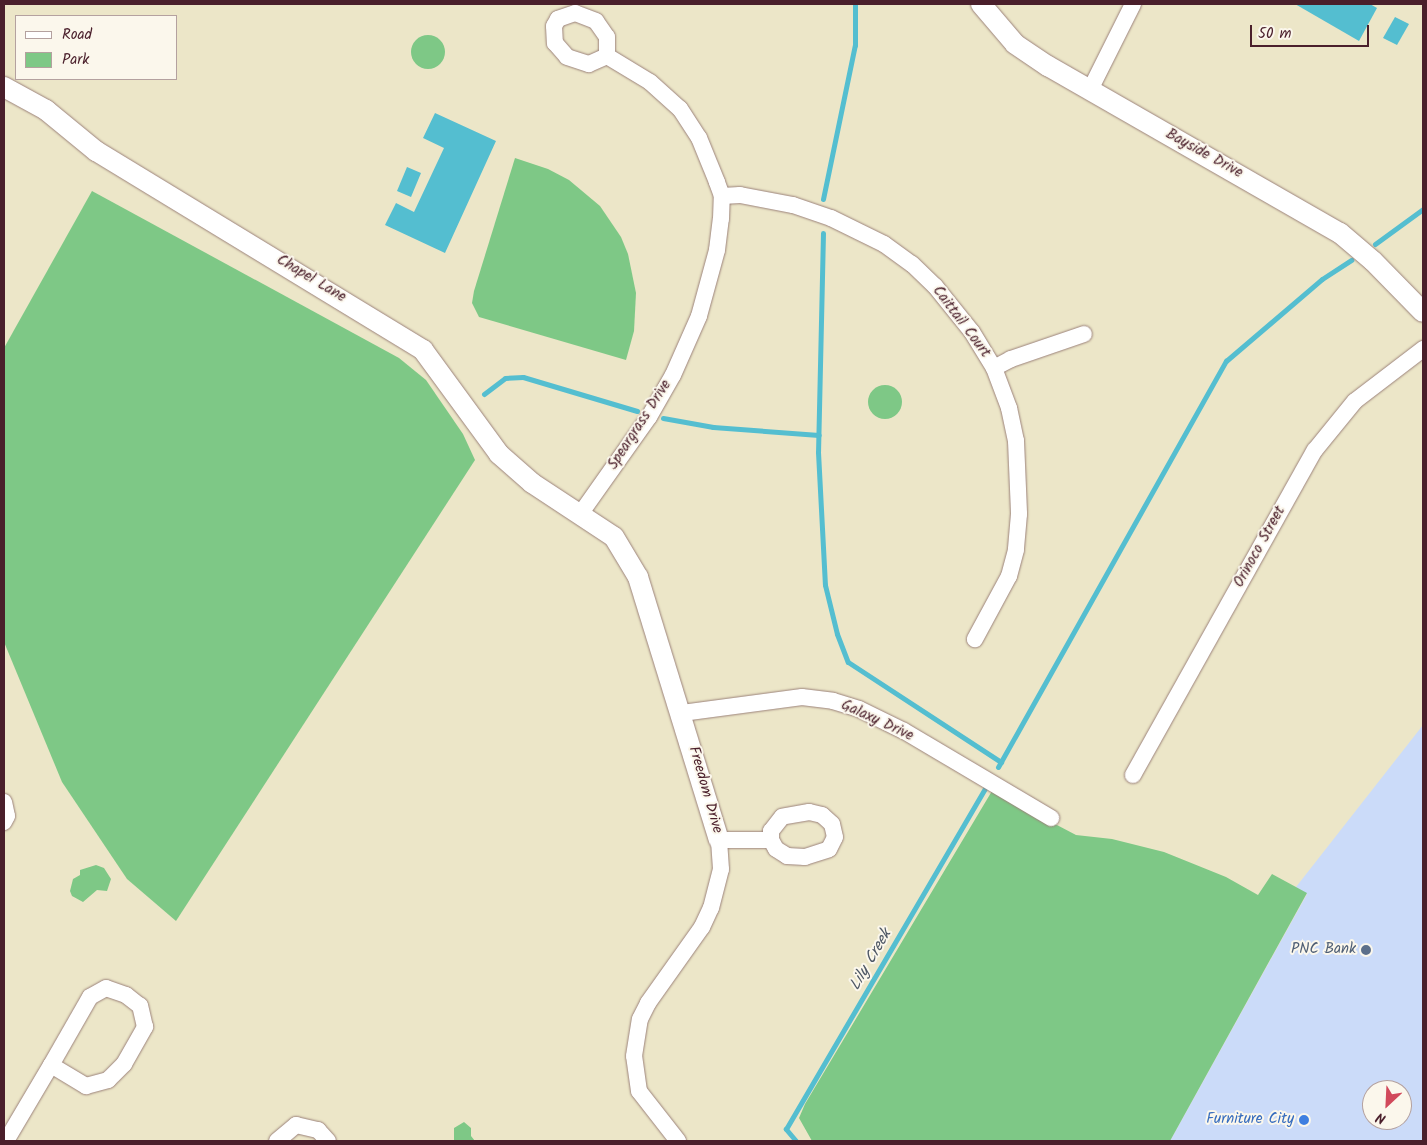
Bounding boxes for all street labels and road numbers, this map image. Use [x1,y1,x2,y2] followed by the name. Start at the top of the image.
[1162,125,1246,183] street label: Bayside Drive
[273,251,349,307] street label: Chapel Lane
[928,283,994,361] street label: Caittail Court
[604,377,676,473] street label: Speargrass Drive
[1230,503,1290,591] street label: Orinoco Street
[838,696,916,746] street label: Galaxy Drive
[684,744,726,836] street label: Freedom Drive

